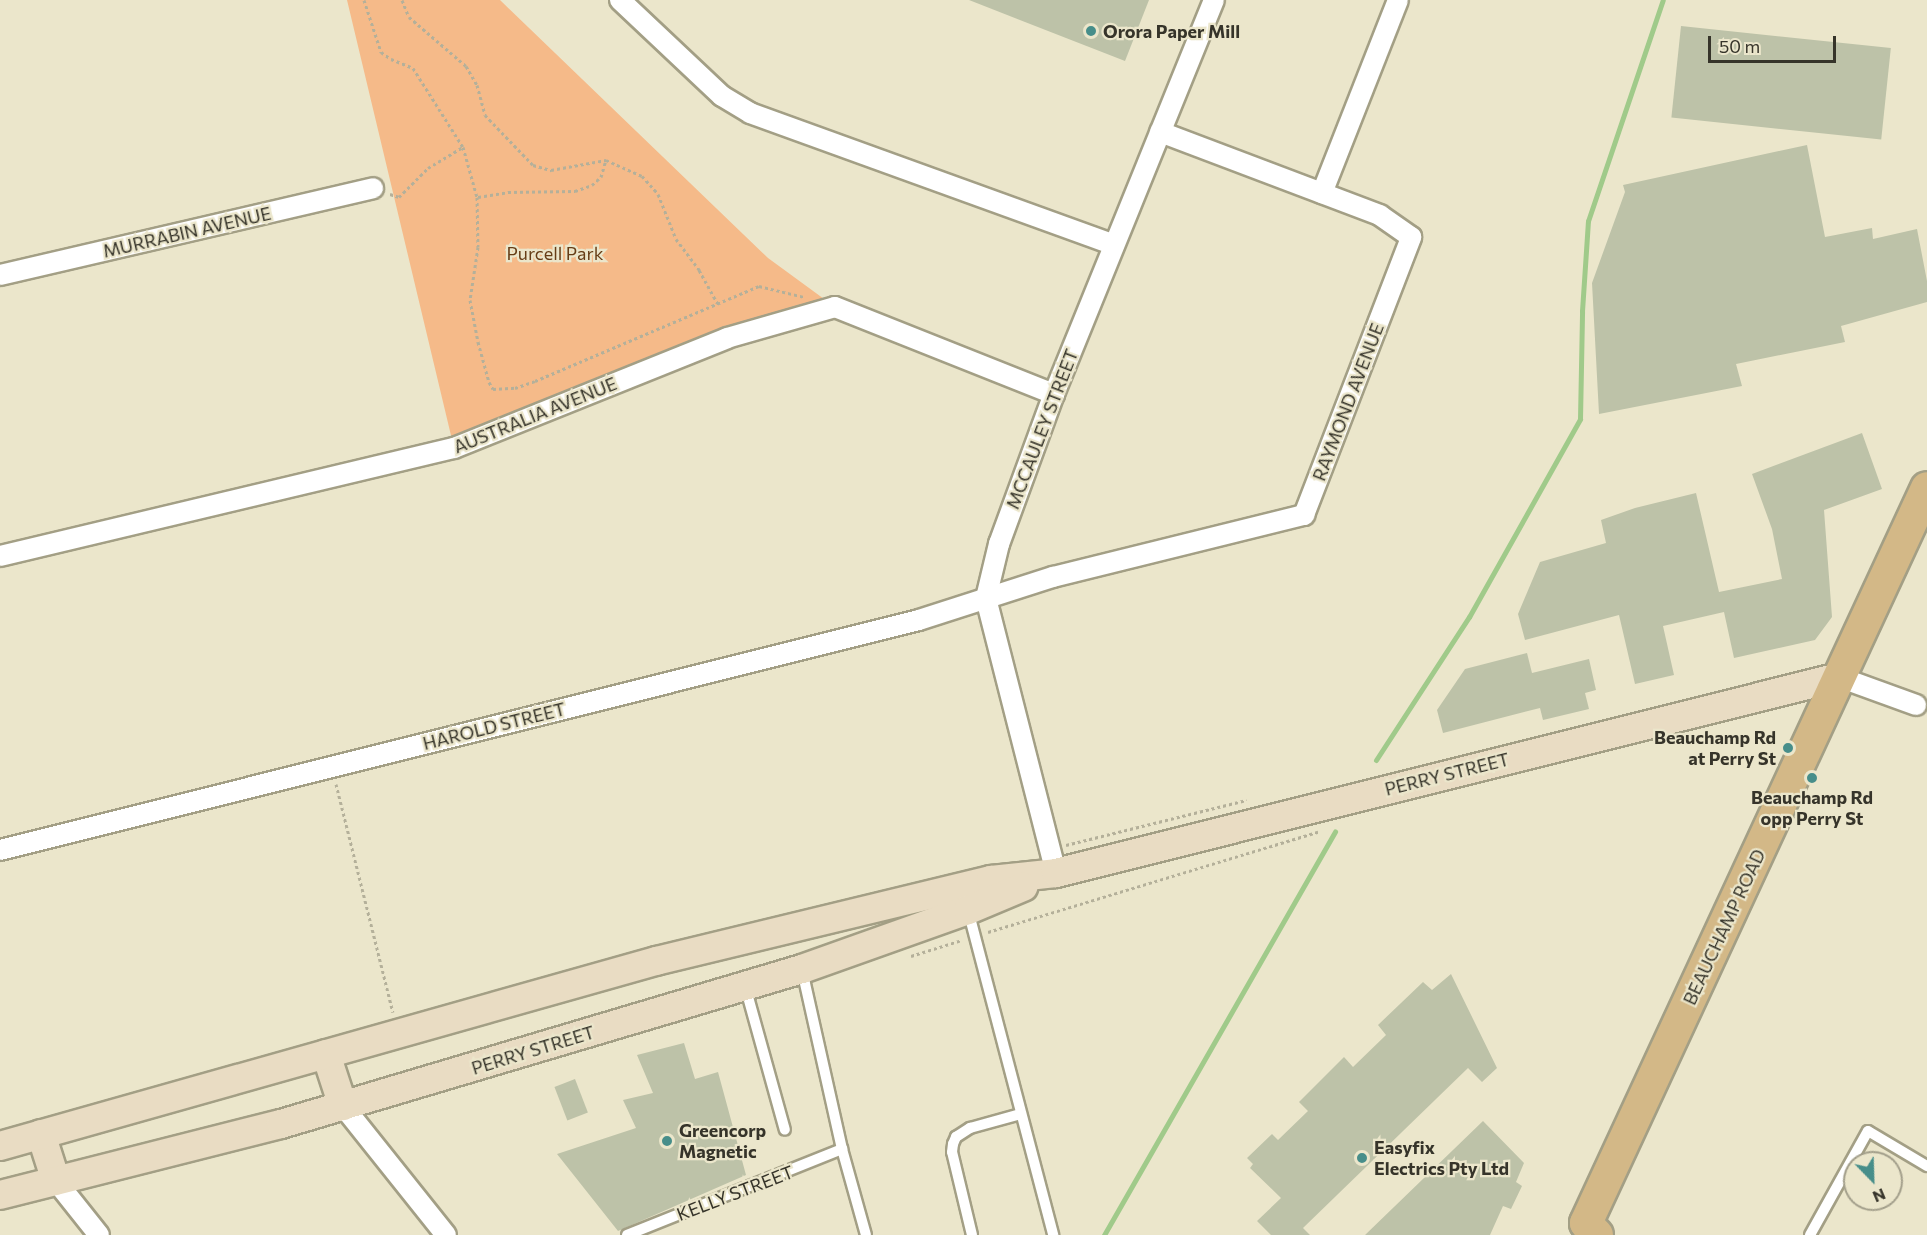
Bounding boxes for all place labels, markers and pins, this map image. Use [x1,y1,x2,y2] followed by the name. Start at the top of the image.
[1103,20,1240,42] place label: Orora Paper Mill
[1084,24,1098,38] marker: Orora Paper Mill
[1654,727,1776,770] place label: Beauchamp Rd at Perry St
[1781,741,1795,755] marker: Beauchamp Rd at Perry St
[1805,771,1819,785] marker: Beauchamp Rd opp Perry St
[1751,787,1873,830] place label: Beauchamp Rd opp Perry St
[679,1120,766,1162] place label: Greencorp Magnetic
[660,1134,674,1148] marker: Greencorp Magnetic
[1374,1137,1509,1180] place label: Easyfix Electrics Pty Ltd
[1355,1151,1369,1165] marker: Easyfix Electrics Pty Ltd

